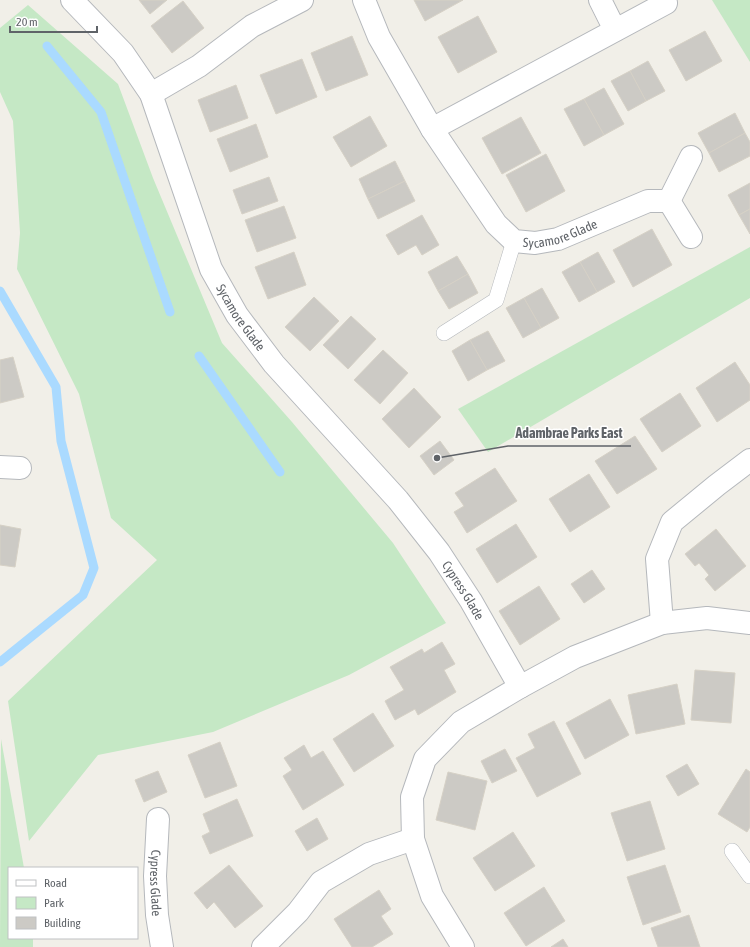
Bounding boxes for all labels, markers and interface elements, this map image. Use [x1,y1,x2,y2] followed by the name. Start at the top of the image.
[10,8,97,34] scale bar
[16,15,38,29] text: 20 m
[522,216,600,251] street label: Sycamore Glade
[213,282,268,354] street label: Sycamore Glade
[508,420,631,446] callout: Adambrae Parks East
[514,425,623,441] text: Adambrae Parks East
[439,558,487,622] street label: Cypress Glade
[147,849,164,917] street label: Cypress Glade
[8,867,138,939] legend
[44,876,67,890] text: Road
[44,896,65,910] text: Park
[44,916,82,930] text: Building

